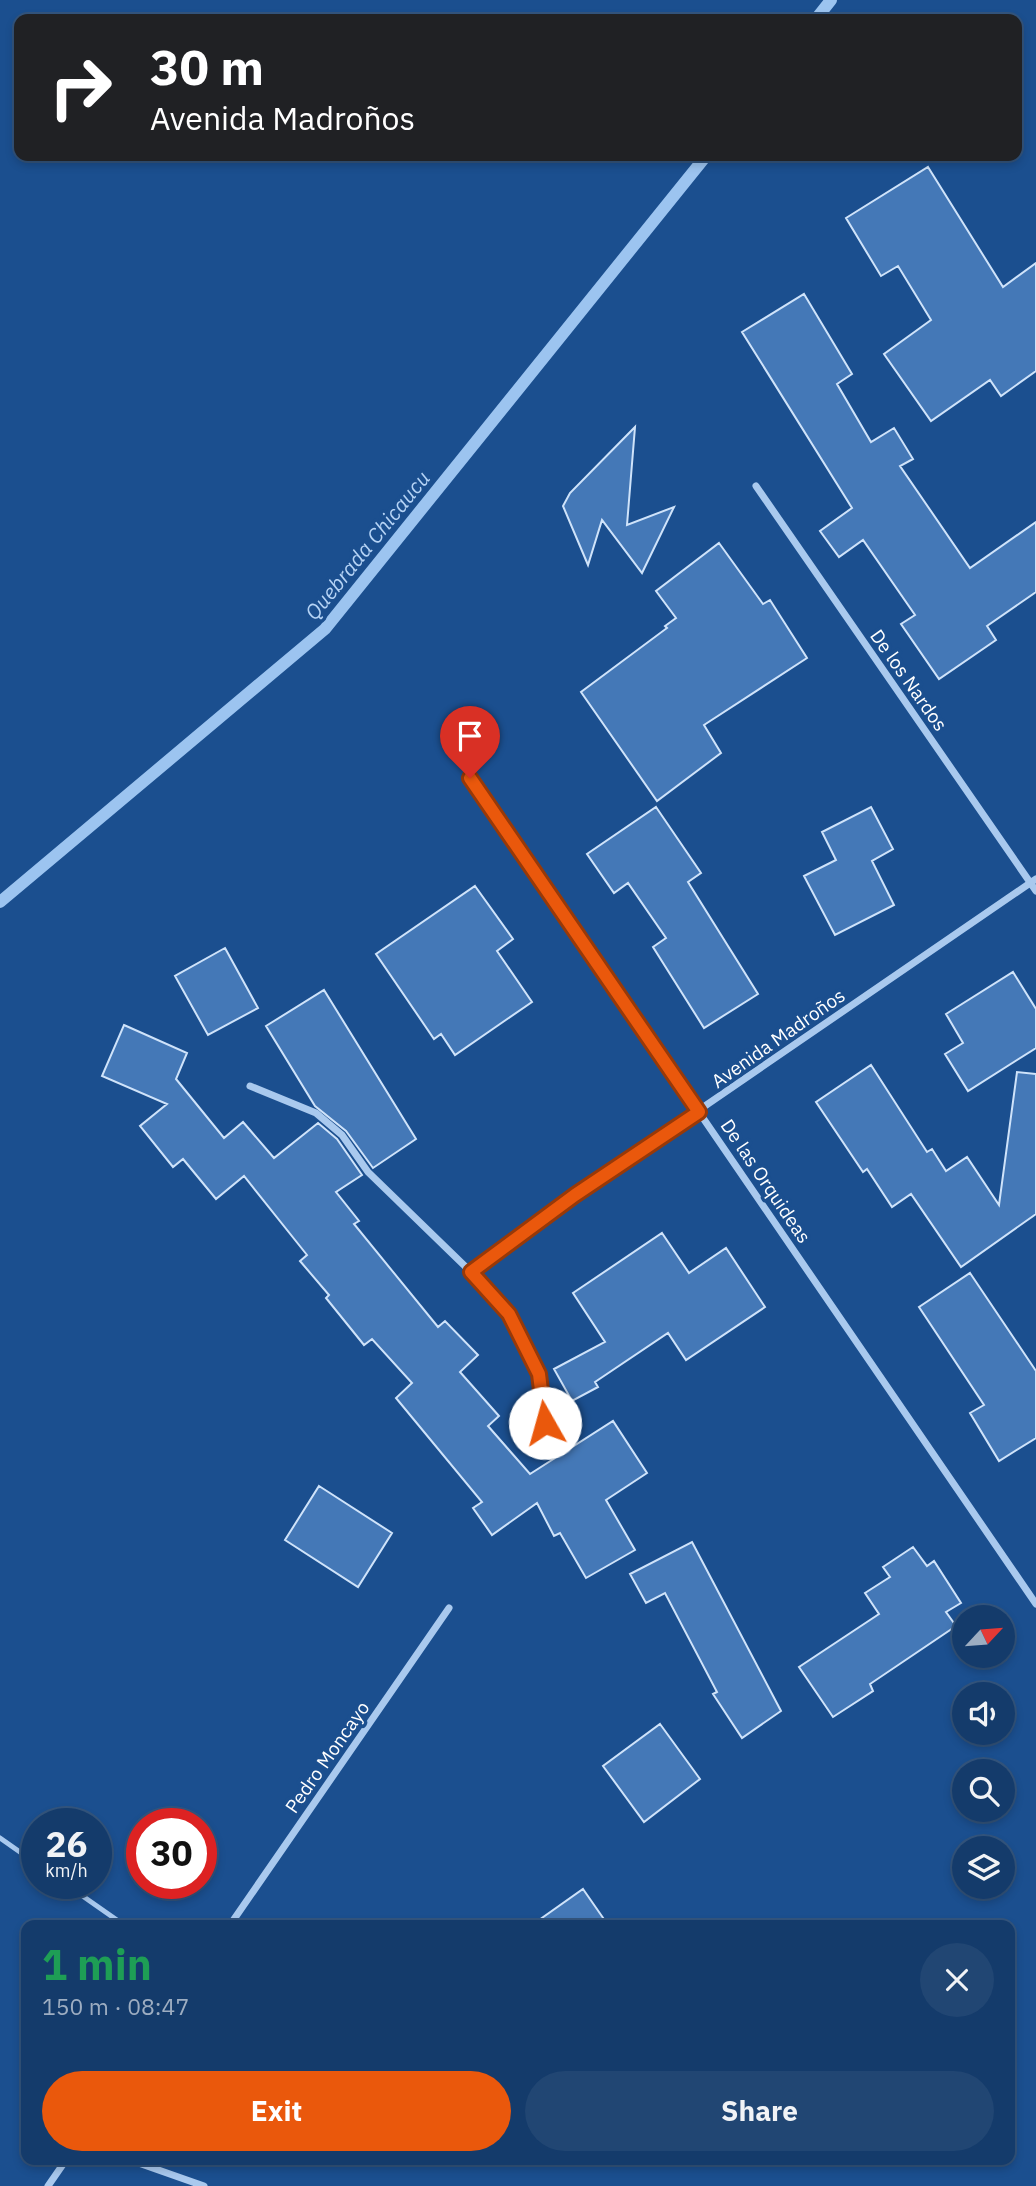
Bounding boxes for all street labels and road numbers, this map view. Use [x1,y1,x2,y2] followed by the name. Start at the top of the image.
[865,625,953,735] street label: De los Nardos
[707,983,849,1093] street label: Avenida Madroños
[716,1114,816,1248] street label: De las Orquideas
[280,1696,374,1818] street label: Pedro Moncayo

